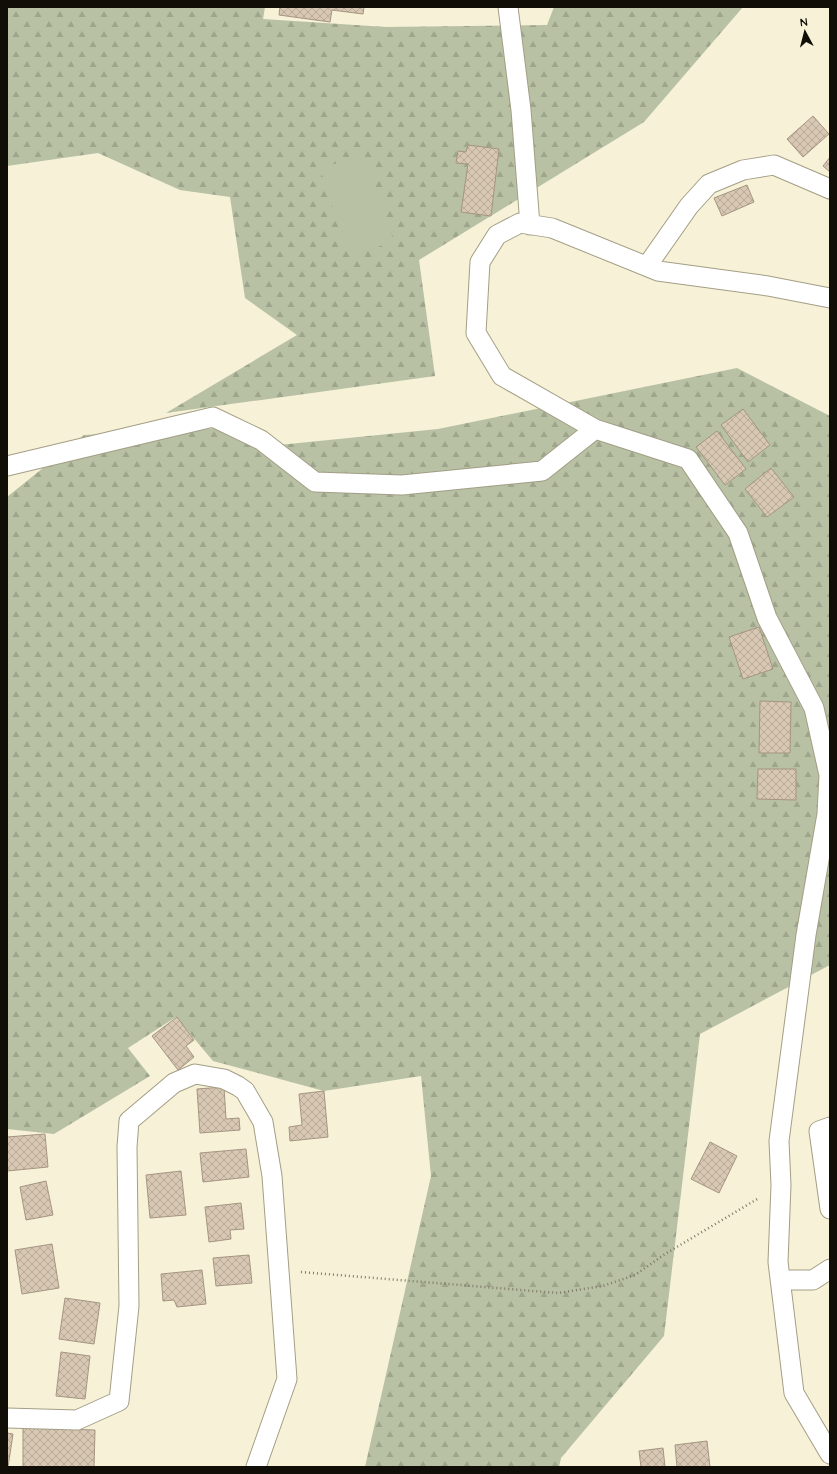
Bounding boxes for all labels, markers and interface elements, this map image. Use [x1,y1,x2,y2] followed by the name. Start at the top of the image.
[785,12,825,52] north arrow
[799,15,809,30] text: N

